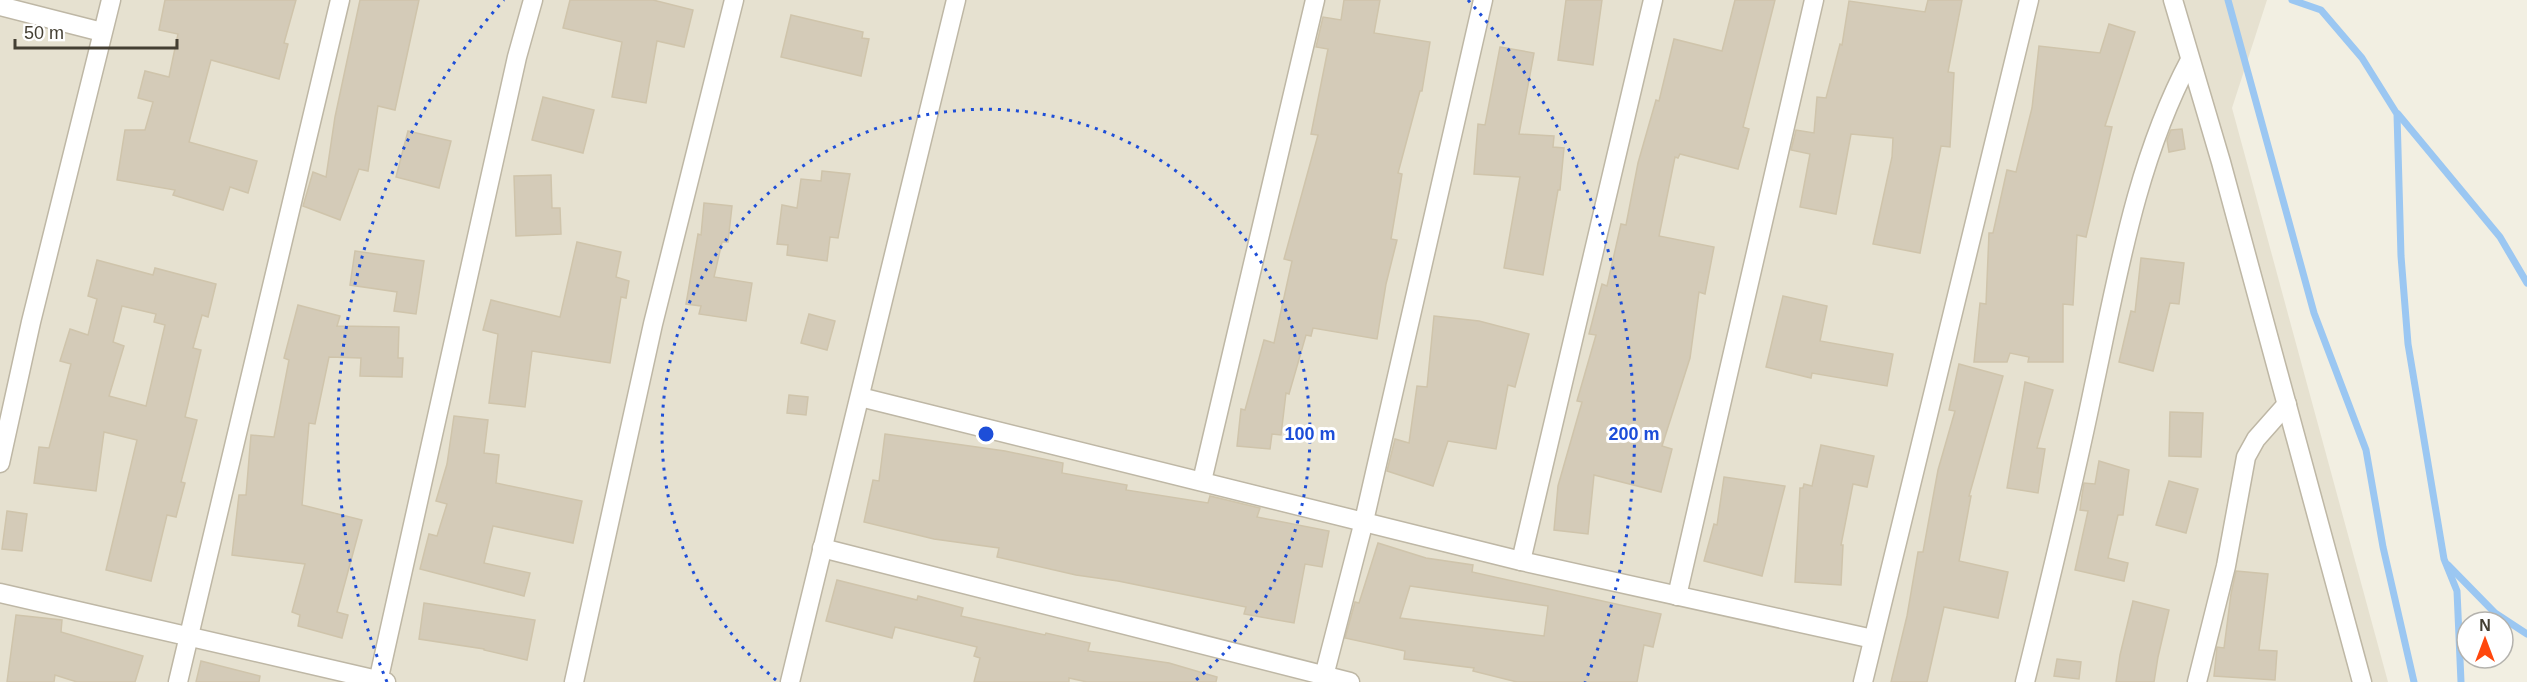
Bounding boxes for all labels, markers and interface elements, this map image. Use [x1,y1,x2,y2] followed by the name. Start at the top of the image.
[15,12,177,50] scale bar
[24,23,64,43] text: 50 m
[976,424,996,444] centre of rings
[1284,424,1336,444] text: 100 m
[1608,424,1660,444] text: 200 m
[2455,610,2515,670] north arrow
[2479,617,2491,634] text: N

